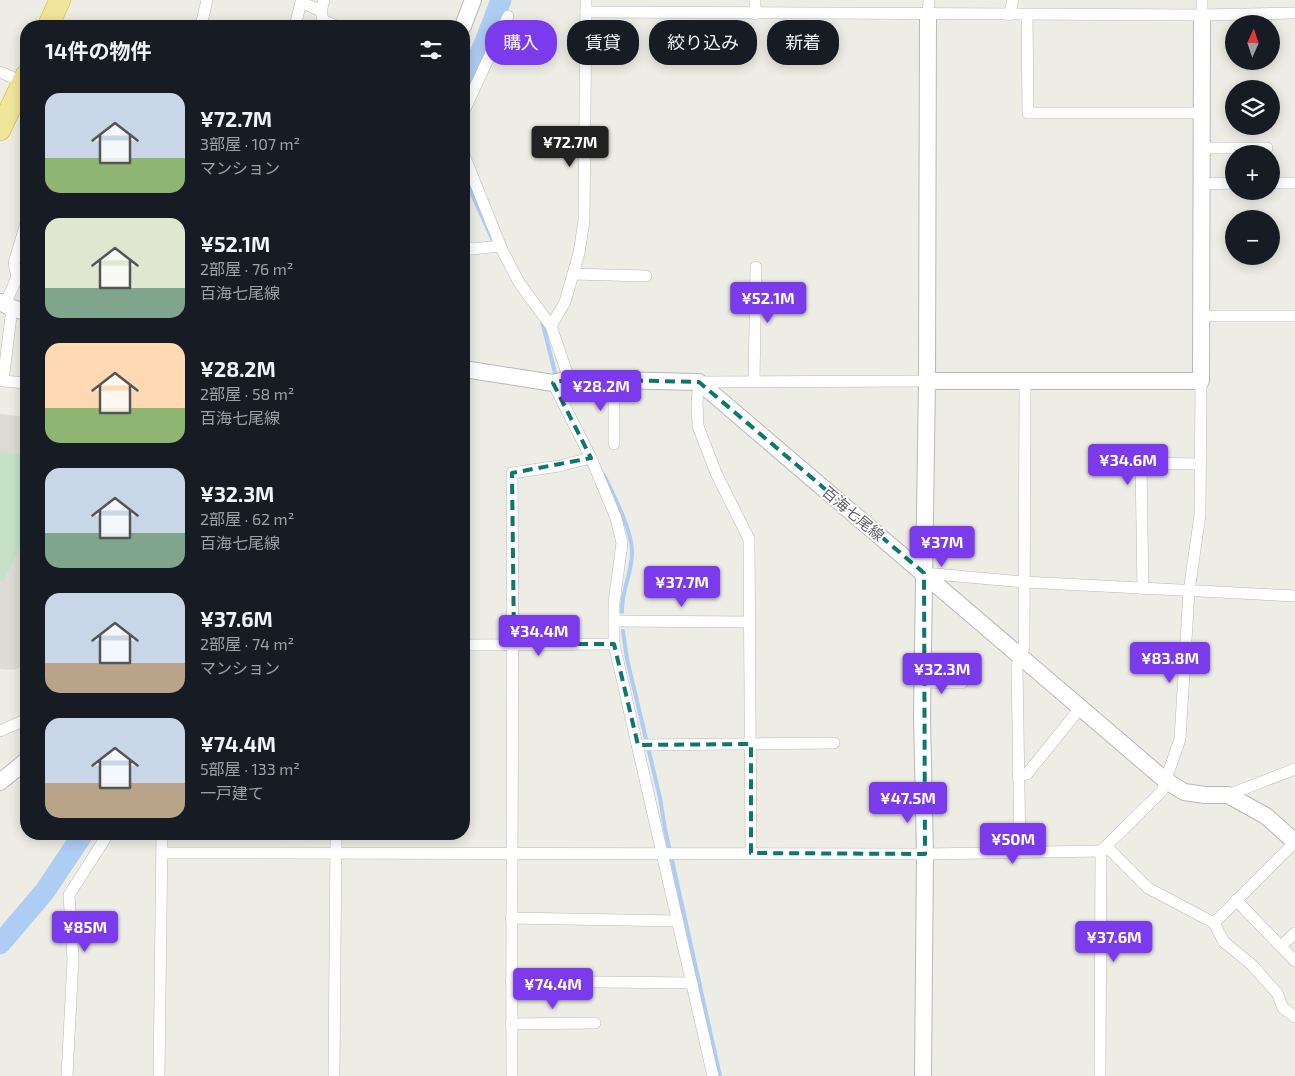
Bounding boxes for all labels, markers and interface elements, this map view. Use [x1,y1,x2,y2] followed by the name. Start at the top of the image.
[1225,15,1280,70] north arrow
[1225,15,1280,265] map controls
[485,20,557,65] chip: 購入
[567,20,639,65] chip: 賃貸
[649,20,757,65] chip: 絞り込み
[767,20,839,65] chip: 新着
[417,36,445,64] icon: filters
[45,38,151,63] text: 14件の物件
[1225,80,1280,135] button: layers
[200,106,272,131] text: ¥72.7M
[85,113,145,173] icon: home
[529,126,611,168] pin: ¥72.7M
[543,132,597,151] text: ¥72.7M
[200,134,300,153] text: 3部屋 · 107 m²
[1225,145,1280,200] button: +
[200,158,280,177] text: マンション
[1225,210,1280,265] button: −
[200,231,270,256] text: ¥52.1M
[85,238,145,298] icon: home
[200,259,293,278] text: 2部屋 · 76 m²
[727,282,809,324] pin: ¥52.1M
[200,283,280,302] text: 百海七尾線
[741,288,795,307] text: ¥52.1M
[200,356,276,381] text: ¥28.2M
[85,363,145,423] icon: home
[560,370,642,412] pin: ¥28.2M
[572,376,630,395] text: ¥28.2M
[200,384,294,403] text: 2部屋 · 58 m²
[200,408,280,427] text: 百海七尾線
[1087,444,1169,486] pin: ¥34.6M
[1099,450,1157,469] text: ¥34.6M
[200,481,274,506] text: ¥32.3M
[819,482,888,544] street label: 百海七尾線
[85,488,145,548] icon: home
[200,509,294,528] text: 2部屋 · 62 m²
[912,526,972,568] pin: ¥37M
[921,532,963,551] text: ¥37M
[200,533,280,552] text: 百海七尾線
[641,566,723,608] pin: ¥37.7M
[655,572,709,591] text: ¥37.7M
[200,606,273,631] text: ¥37.6M
[85,613,145,673] icon: home
[498,614,580,657] pin: ¥34.4M
[510,621,568,640] text: ¥34.4M
[200,634,294,653] text: 2部屋 · 74 m²
[1129,642,1211,684] pin: ¥83.8M
[1141,648,1199,667] text: ¥83.8M
[901,652,983,695] pin: ¥32.3M
[200,658,280,677] text: マンション
[914,659,970,678] text: ¥32.3M
[200,731,276,756] text: ¥74.4M
[85,738,145,798] icon: home
[200,759,300,778] text: 5部屋 · 133 m²
[867,782,949,824] pin: ¥47.5M
[200,783,264,802] text: 一戸建て
[880,788,936,807] text: ¥47.5M
[983,822,1043,865] pin: ¥50M
[991,829,1035,848] text: ¥50M
[55,910,115,953] pin: ¥85M
[63,917,107,936] text: ¥85M
[1073,920,1155,963] pin: ¥37.6M
[1086,927,1142,946] text: ¥37.6M
[512,968,594,1010] pin: ¥74.4M
[524,974,582,993] text: ¥74.4M

